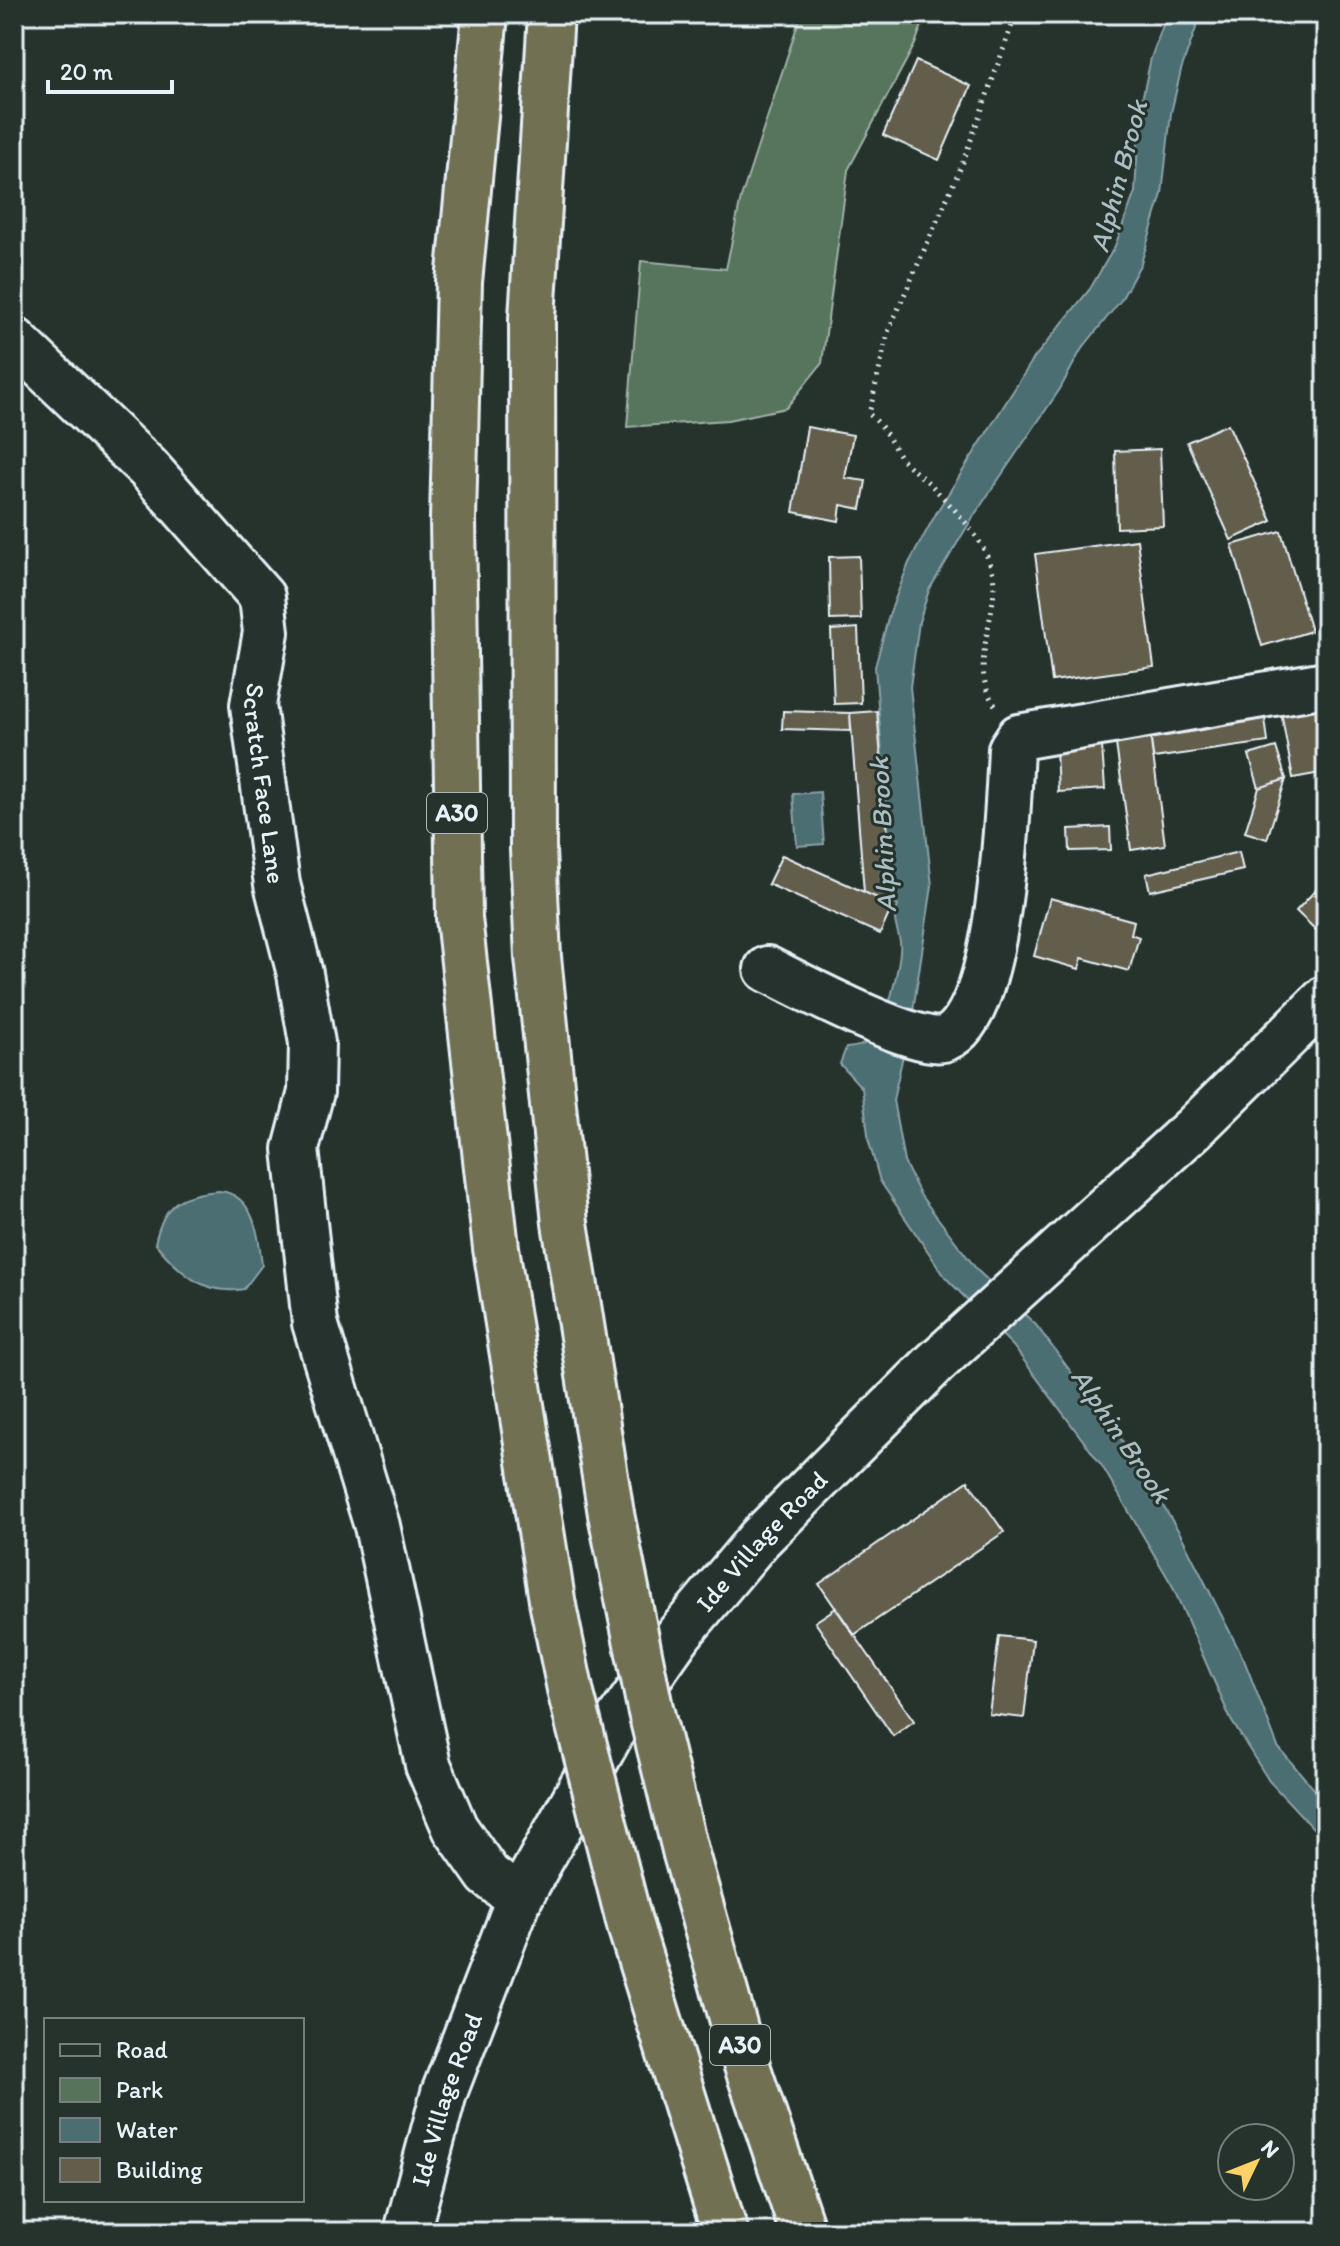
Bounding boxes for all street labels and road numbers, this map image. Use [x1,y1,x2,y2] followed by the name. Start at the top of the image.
[236,681,293,886] street label: Scratch Face Lane
[427,793,487,833] road number: A30
[689,1464,834,1618] street label: Ide Village Road
[404,2008,489,2190] street label: Ide Village Road
[710,2025,770,2065] road number: A30

